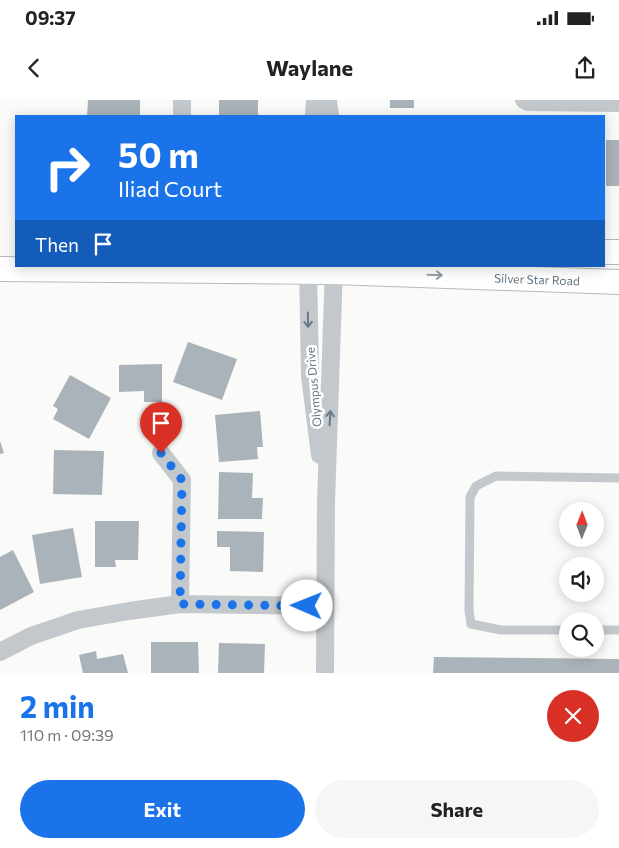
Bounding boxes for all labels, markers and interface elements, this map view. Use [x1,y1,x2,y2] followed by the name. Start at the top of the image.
[25,6,76,29] text: 09:37
[20,54,48,82] icon: back
[266,54,353,81] text: Waylane
[571,54,599,82] icon: share
[118,132,199,175] text: 50 m
[35,135,100,200] icon: right
[118,175,222,202] text: Iliad Court
[89,230,117,258] icon: arrive
[35,233,79,256] text: Then
[427,271,443,280] one-way arrow
[494,271,580,287] street label: Silver Star Road
[304,312,313,328] one-way arrow
[303,346,323,428] street label: Olympus Drive
[140,402,182,453] pin
[147,409,175,437] icon: arrive
[325,411,334,427] one-way arrow
[559,502,604,548] north arrow
[559,502,604,657] map controls
[559,557,604,602] button: sound
[280,579,332,631] position arrow
[559,612,604,657] button: search
[20,687,95,724] text: 2 min
[547,690,599,742] button: close
[20,725,114,744] text: 110 m · 09:39
[20,780,305,838] button: Exit
[315,780,599,838] button: Share

